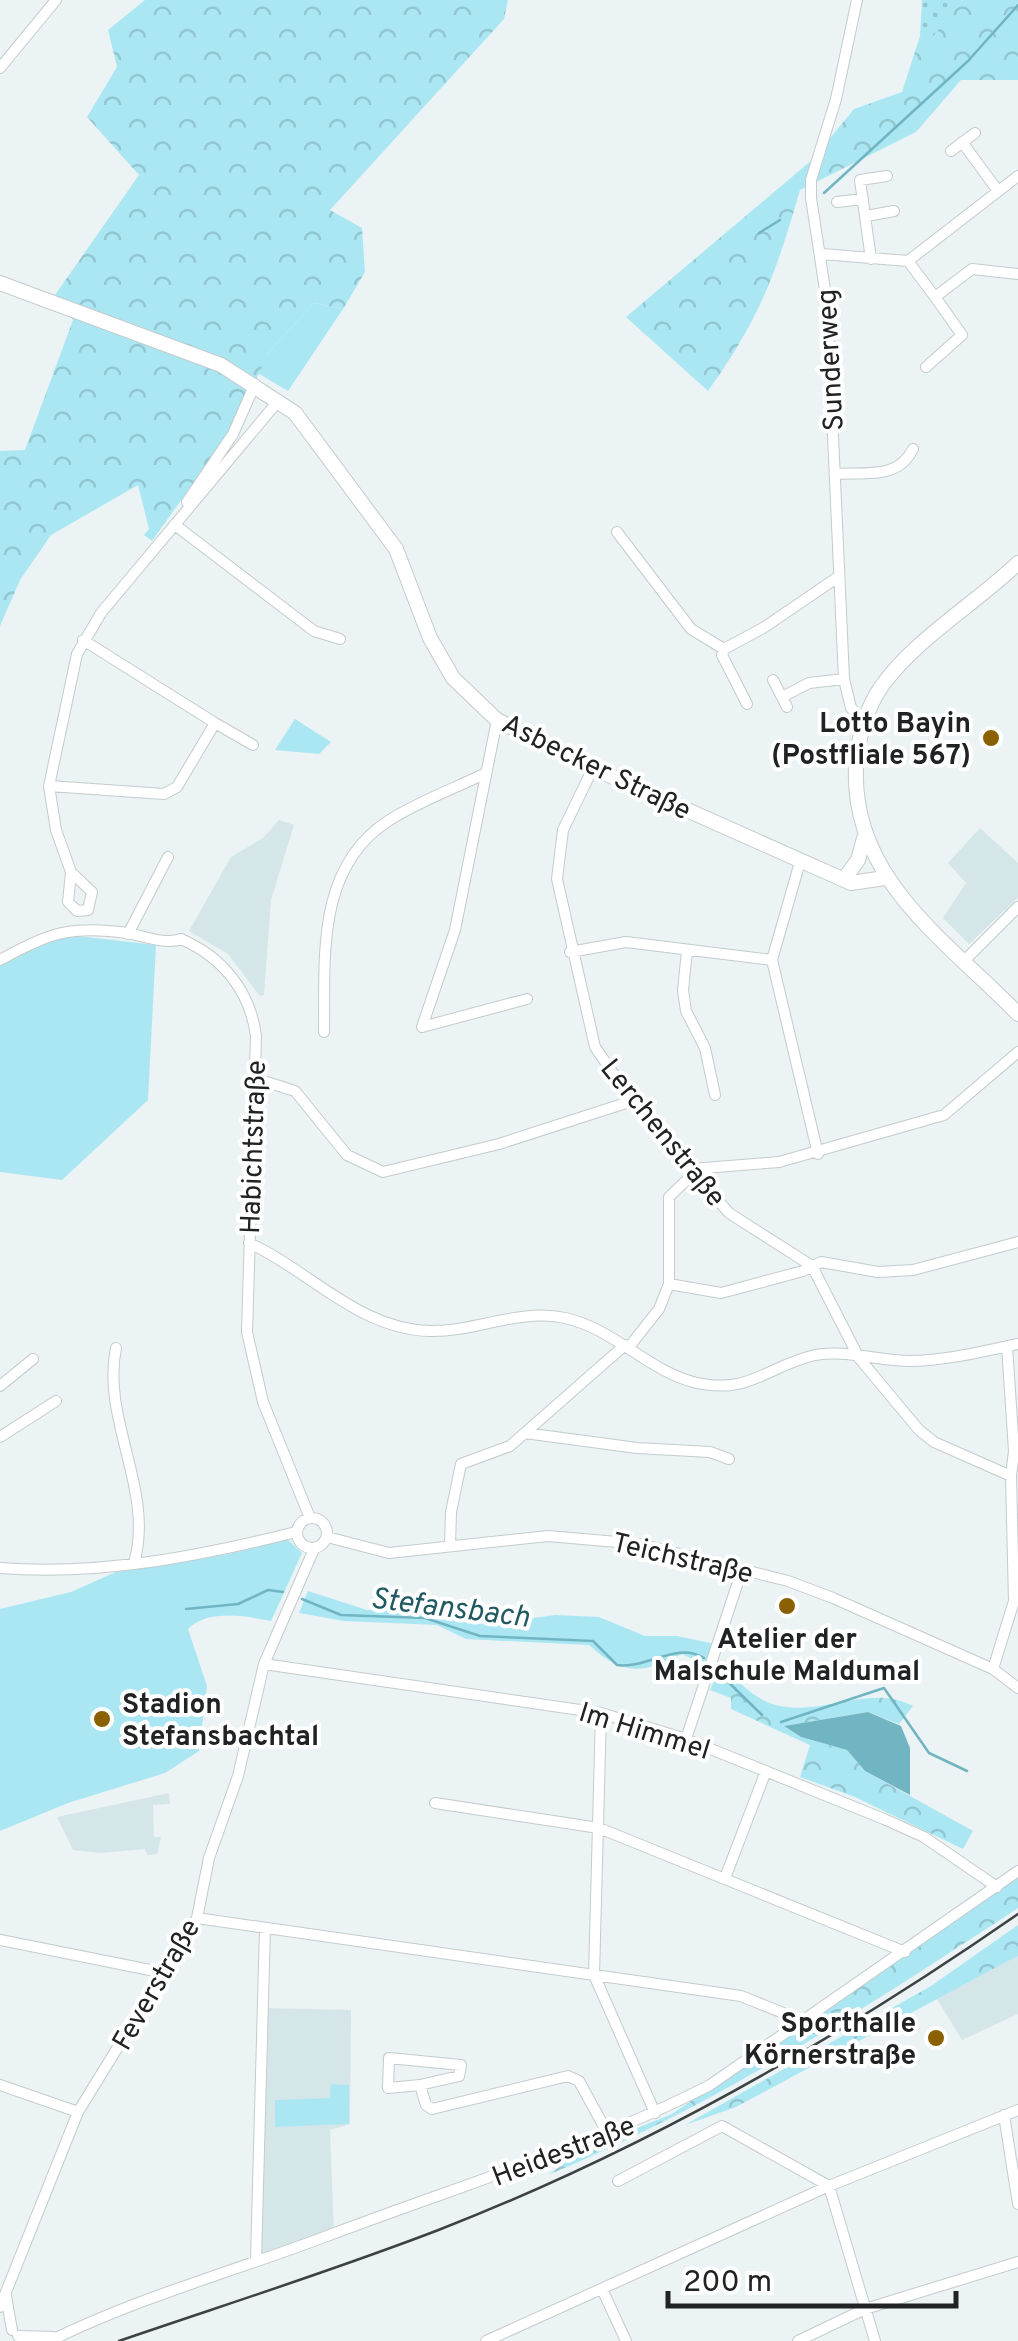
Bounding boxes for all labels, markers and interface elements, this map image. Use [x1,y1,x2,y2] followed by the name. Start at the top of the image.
[810,288,854,432] street label: Sunderweg
[495,707,696,830] street label: Asbecker Straße
[771,707,971,775] place label: Lotto Bayin (Postfliale 567)
[980,727,1002,749] marker: Lotto Bayin (Postfliale 567)
[591,1052,732,1215] street label: Lerchenstraße
[234,1060,276,1235] street label: Habichtstraße
[608,1526,756,1594] street label: Teichstraße
[368,1581,531,1638] water label: Stefansbach
[776,1595,798,1617] marker: Atelier der Malschule Maldumal
[654,1623,920,1691] place label: Atelier der Malschule Maldumal
[122,1688,319,1756] place label: Stadion Stefansbachtal
[574,1696,714,1770] street label: Im Himmel
[91,1708,113,1730] marker: Stadion Stefansbachtal
[105,1913,210,2058] street label: Feverstraße
[744,2007,916,2075] place label: Sporthalle Körnerstraße
[925,2027,947,2049] marker: Sporthalle Körnerstraße
[487,2109,641,2197] street label: Heidestraße
[668,2246,956,2308] scale bar
[683,2265,772,2302] text: 200 m

